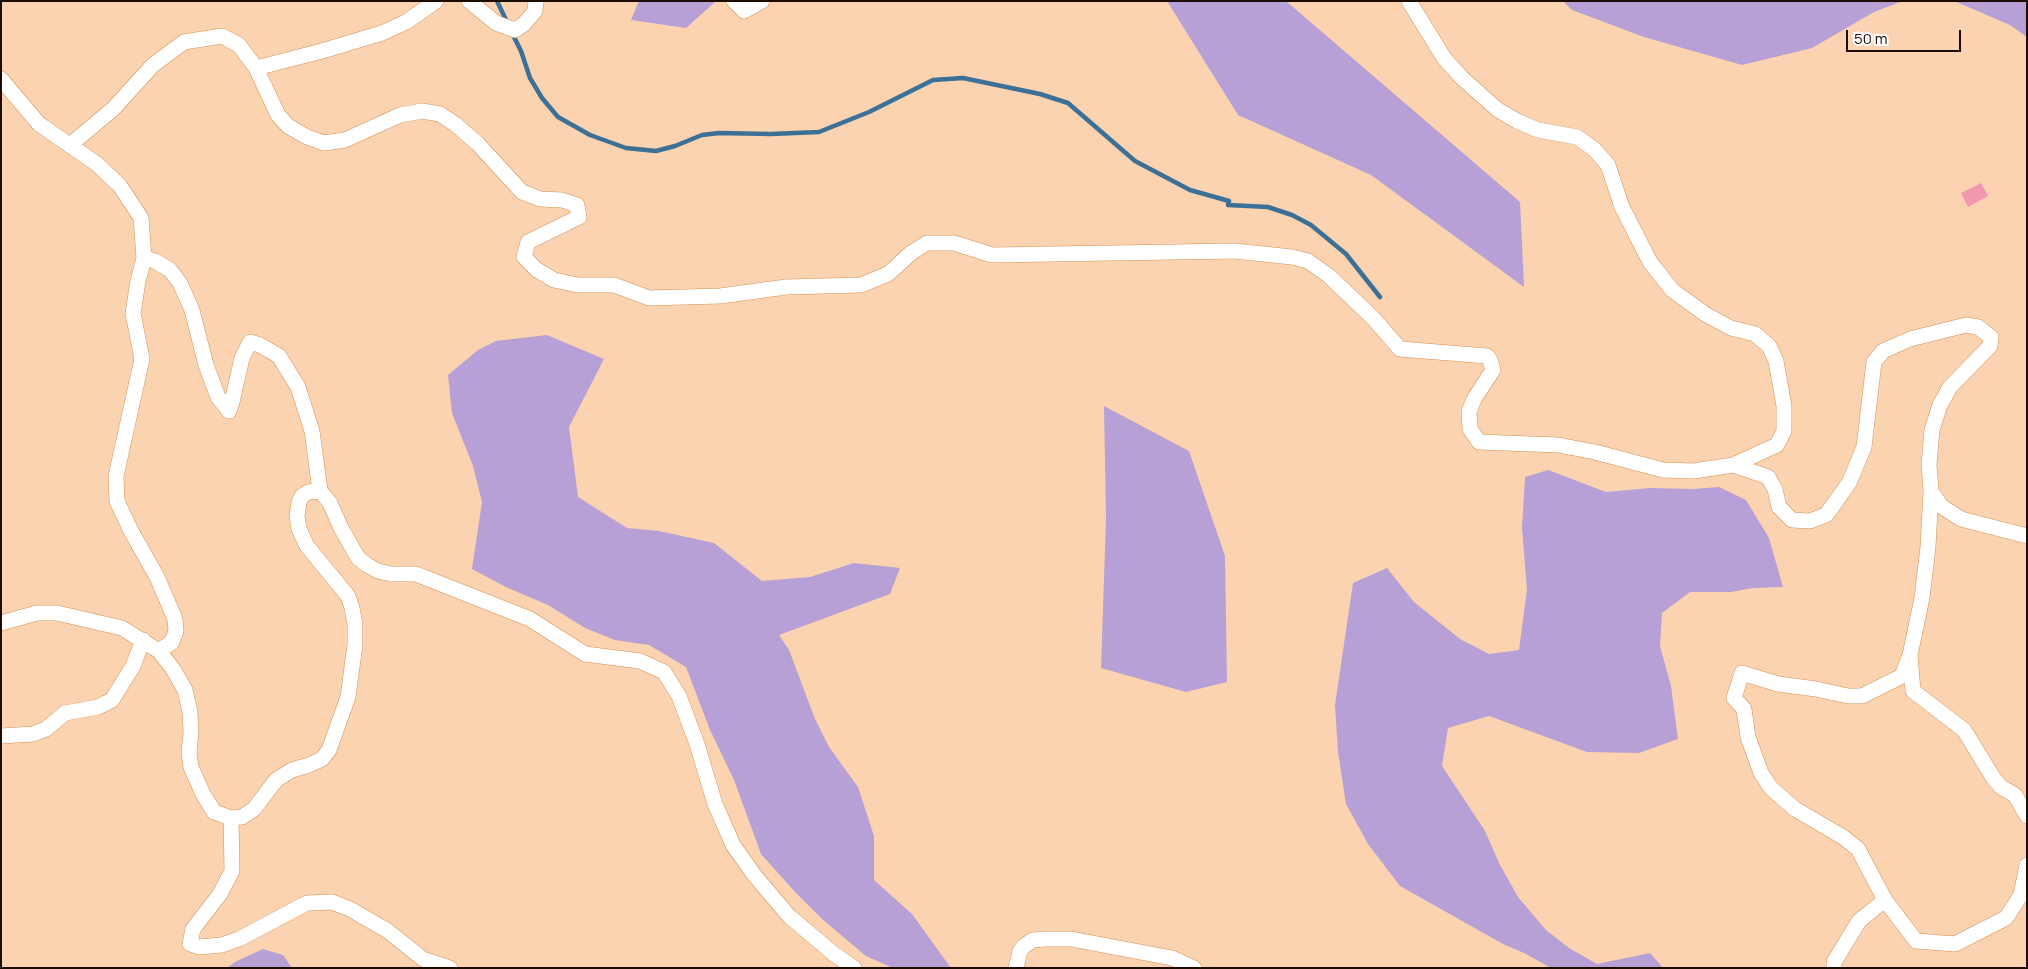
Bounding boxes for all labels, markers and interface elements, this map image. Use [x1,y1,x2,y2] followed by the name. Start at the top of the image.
[1848,20,1963,52] scale bar
[1854,28,1888,49] text: 50 m

